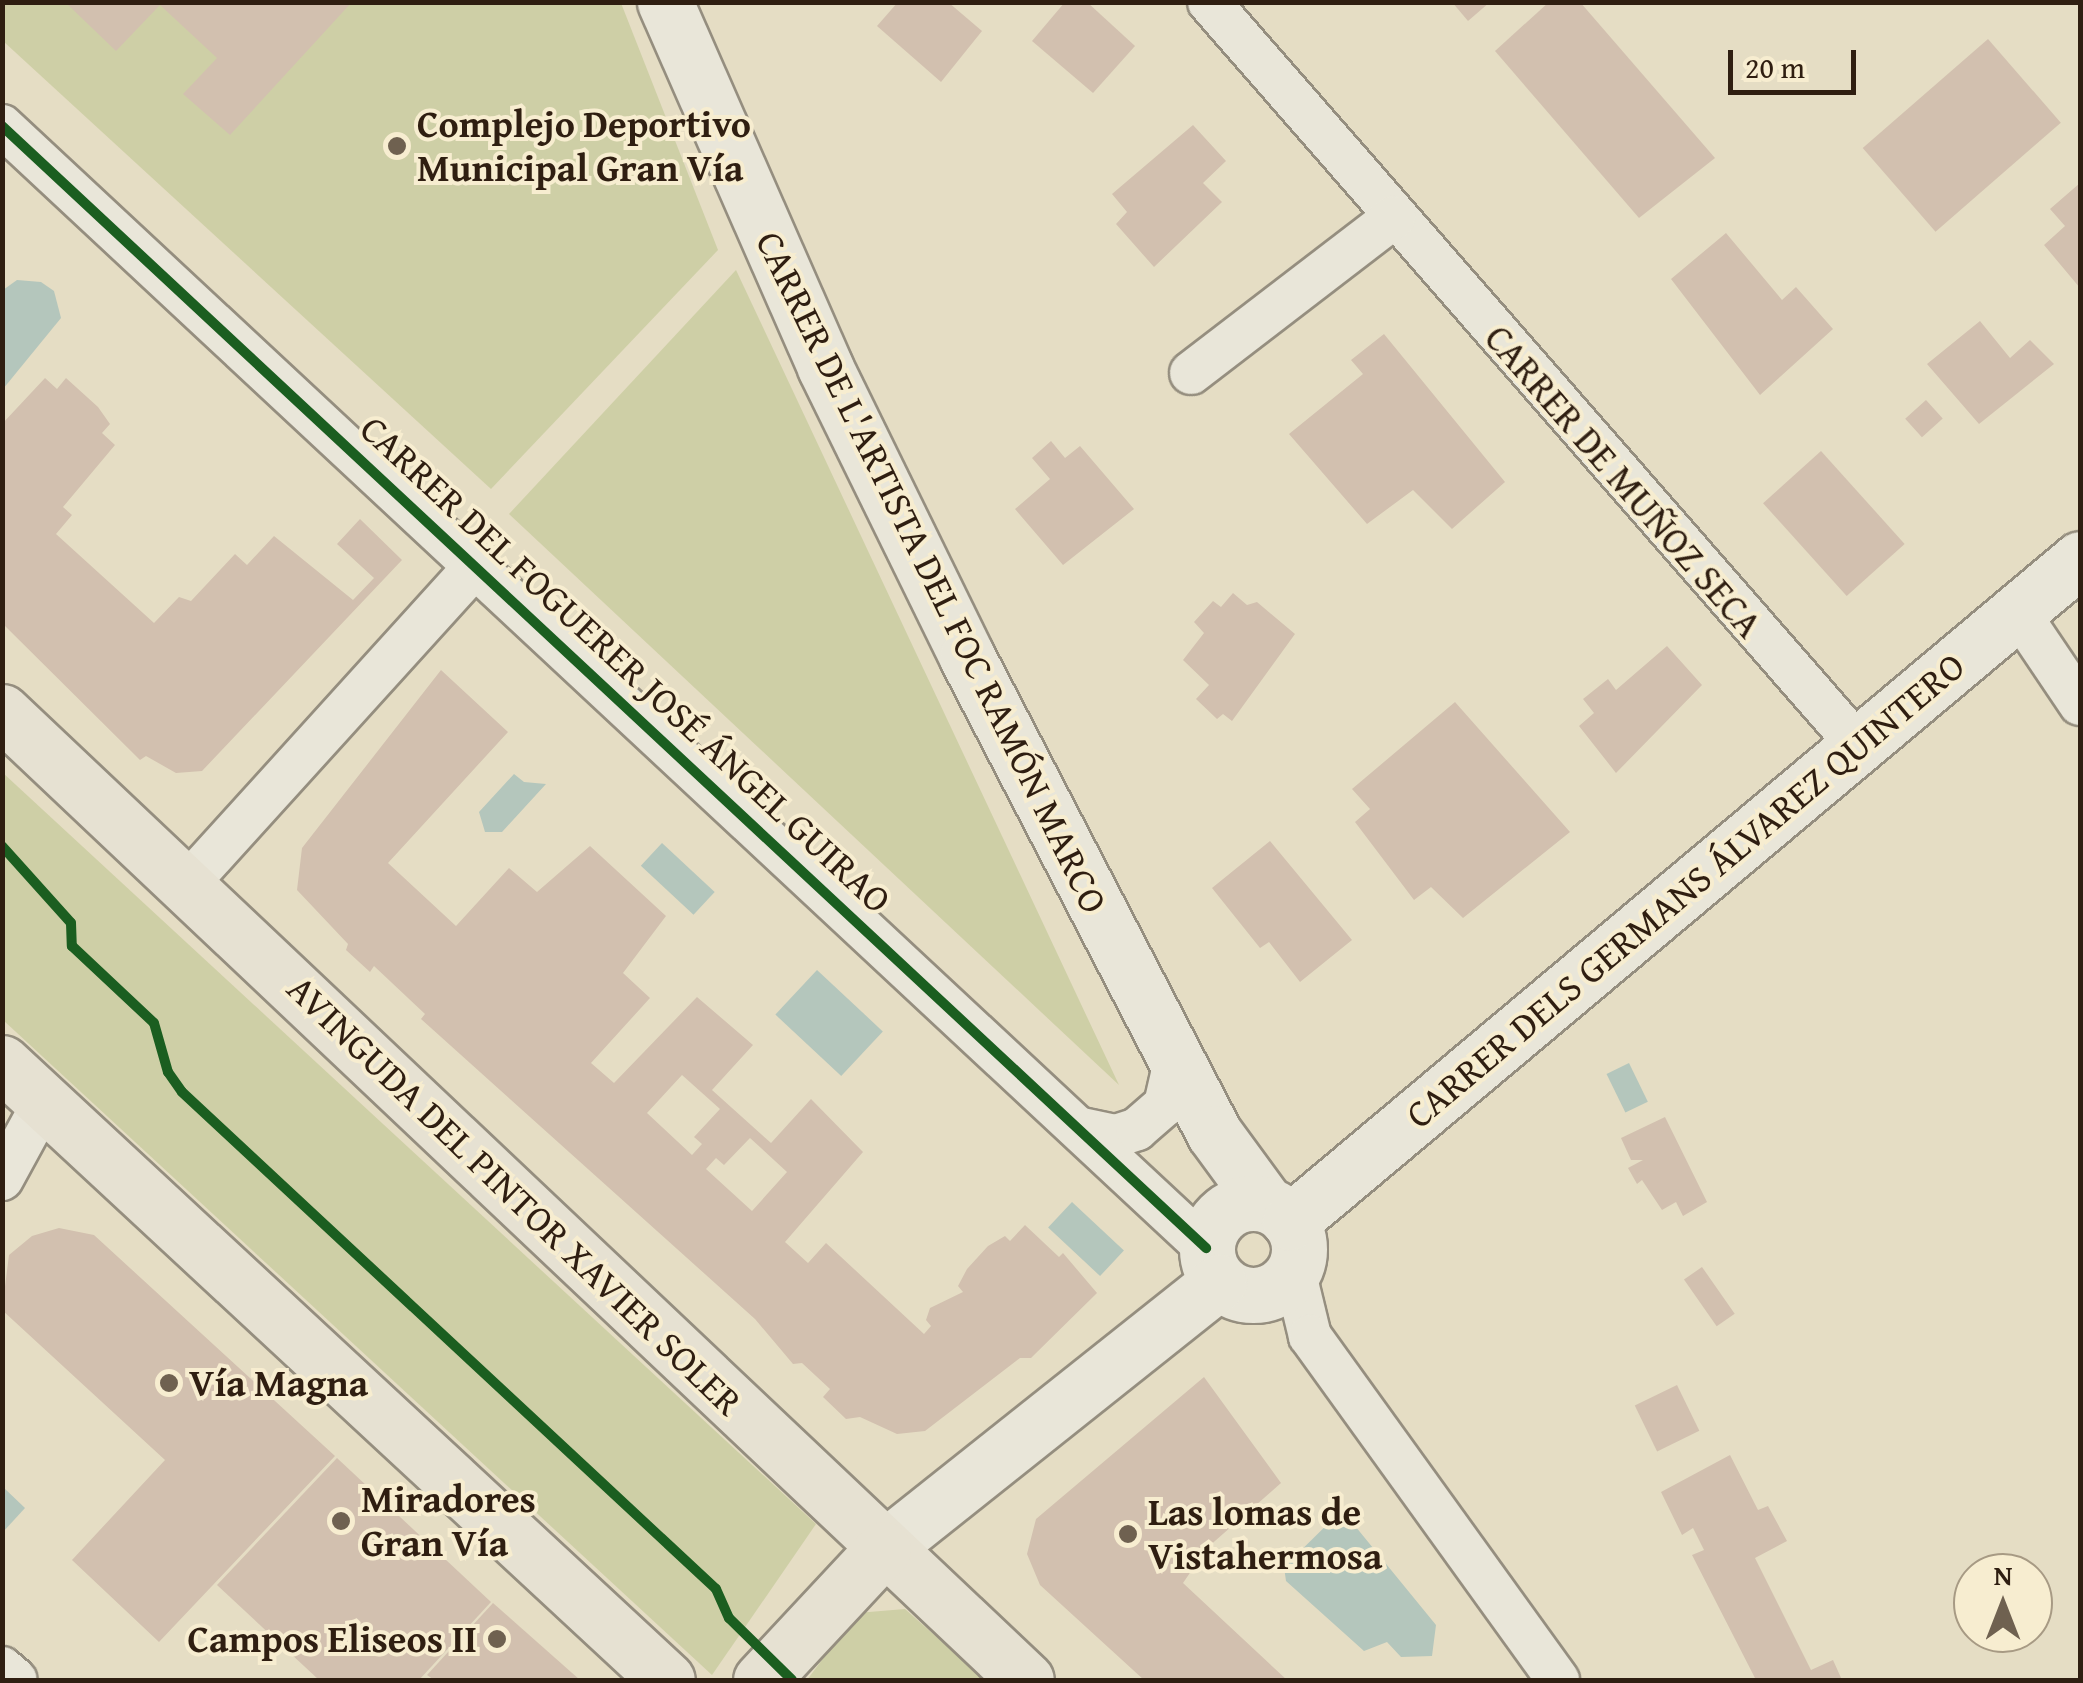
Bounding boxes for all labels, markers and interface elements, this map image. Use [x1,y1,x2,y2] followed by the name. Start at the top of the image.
[1733,30,1860,92] scale bar
[1745,45,1805,89] text: 20 m
[417,101,751,190] place label: Complejo Deportivo Municipal Gran Vía
[386,135,408,157] marker: Complejo Deportivo Municipal Gran Vía
[746,224,1118,920] street label: CARRER DE L'ARTISTA DEL FOC RAMÓN MARCO
[1476,315,1772,647] street label: CARRER DE MUÑOZ SECA
[351,406,901,922] street label: CARRER DEL FOGUERER JOSÉ ÁNGEL GUIRAO
[1396,643,1974,1137] street label: CARRER DELS GERMANS ÁLVAREZ QUINTERO
[278,965,752,1425] street label: AVINGUDA DEL PINTOR XAVIER SOLER
[189,1360,368,1406] place label: Vía Magna
[158,1372,180,1394] marker: Vía Magna
[361,1476,536,1566] place label: Miradores Gran Vía
[1148,1489,1383,1578] place label: Las lomas de Vistahermosa
[330,1510,352,1532] marker: Miradores Gran Vía
[1117,1523,1139,1545] marker: Las lomas de Vistahermosa
[1953,1553,2053,1653] north arrow
[1994,1554,2012,1595] text: N
[188,1616,477,1662] place label: Campos Eliseos II
[486,1628,508,1650] marker: Campos Eliseos II

